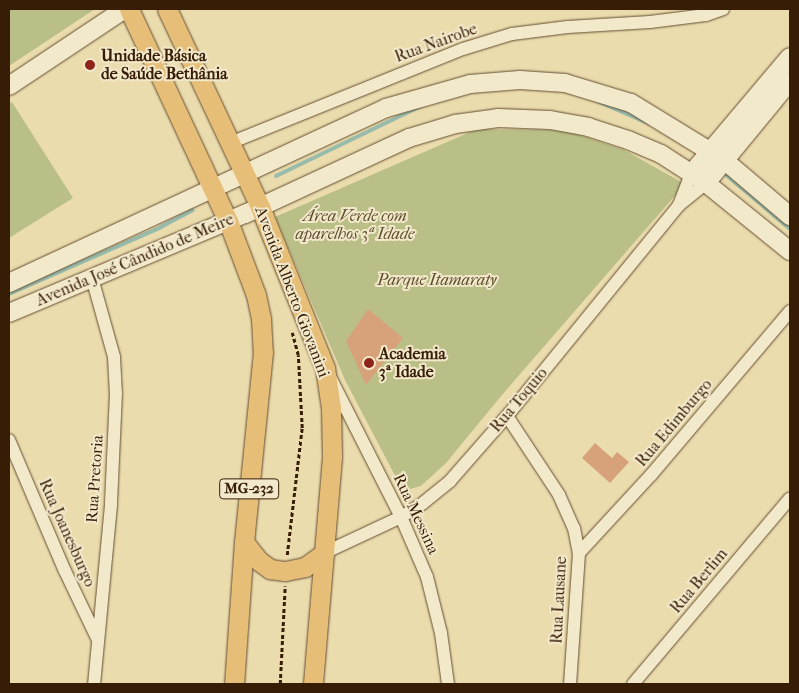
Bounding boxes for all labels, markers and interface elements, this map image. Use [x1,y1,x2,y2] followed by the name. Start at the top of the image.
[392,19,480,67] street label: Rua Nairobe
[101,46,228,84] place label: Unidade Básica de Saúde Bethânia
[83,58,97,72] marker: Unidade Básica de Saúde Bethânia
[251,204,333,380] street label: Avenida Alberto Giovanini
[295,206,415,244] park label: Área Verde com aparelhos 3ª Idade
[33,210,237,310] street label: Avenida José Cândido de Meire
[377,270,497,290] park label: Parque Itamaraty
[379,344,446,382] place label: Academia 3ª Idade
[363,357,375,369] marker: Academia 3ª Idade
[486,364,552,436] street label: Rua Toquio
[632,375,716,471] street label: Rua Edimburgo
[82,434,108,524] street label: Rua Pretoria
[389,471,443,557] street label: Rua Messina
[35,476,99,590] street label: Rua Joanesburgo
[219,476,279,502] road number: MG-232
[666,545,732,617] street label: Rua Berlim
[547,556,571,644] street label: Rua Lausane

